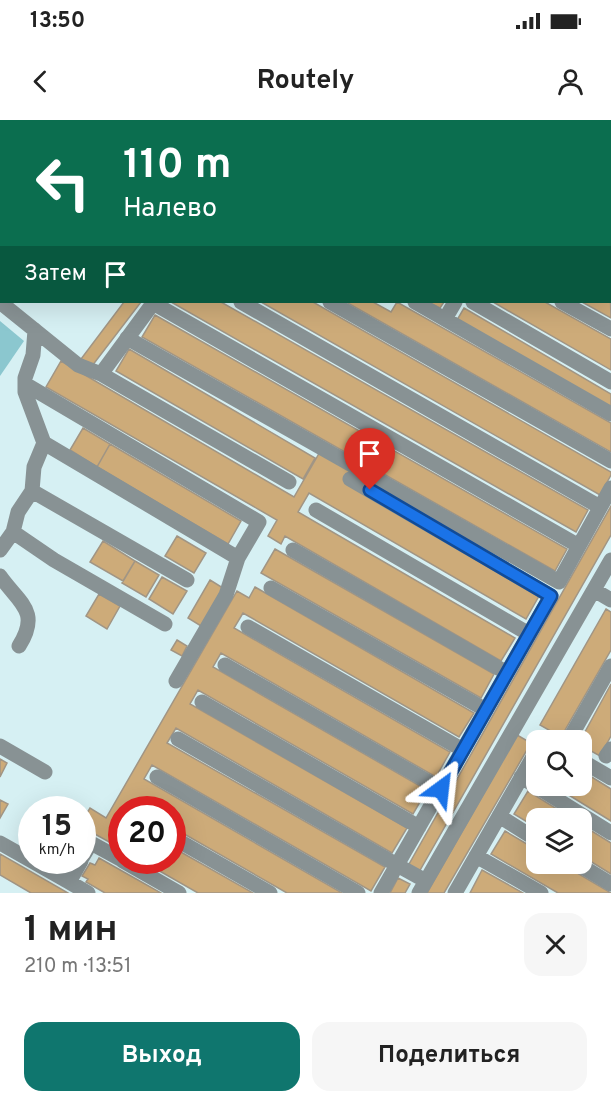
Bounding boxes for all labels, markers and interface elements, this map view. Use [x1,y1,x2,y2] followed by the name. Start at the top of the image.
[30,8,85,35] text: 13:50
[257,64,354,98] text: Routely
[24,65,57,98] icon: back
[554,65,587,98] icon: person
[123,140,232,193] text: 110 m
[24,144,102,222] icon: left
[123,192,217,226] text: Налево
[99,258,132,291] icon: arrive
[24,261,87,288] text: Затем
[344,428,395,490] pin
[353,437,386,470] icon: arrive
[526,730,592,874] map controls
[526,730,592,796] button: search
[409,757,473,821] position arrow
[108,796,186,874] speed limit sign: 20
[526,808,592,874] button: layers
[42,809,72,846] text: 15
[39,841,75,860] text: km/h
[24,908,118,954] text: 1 мин
[524,913,587,976] button: close
[24,954,131,980] text: 210 m · 13:51
[24,1022,300,1091] button: Выход
[312,1022,587,1091] button: Поделиться

